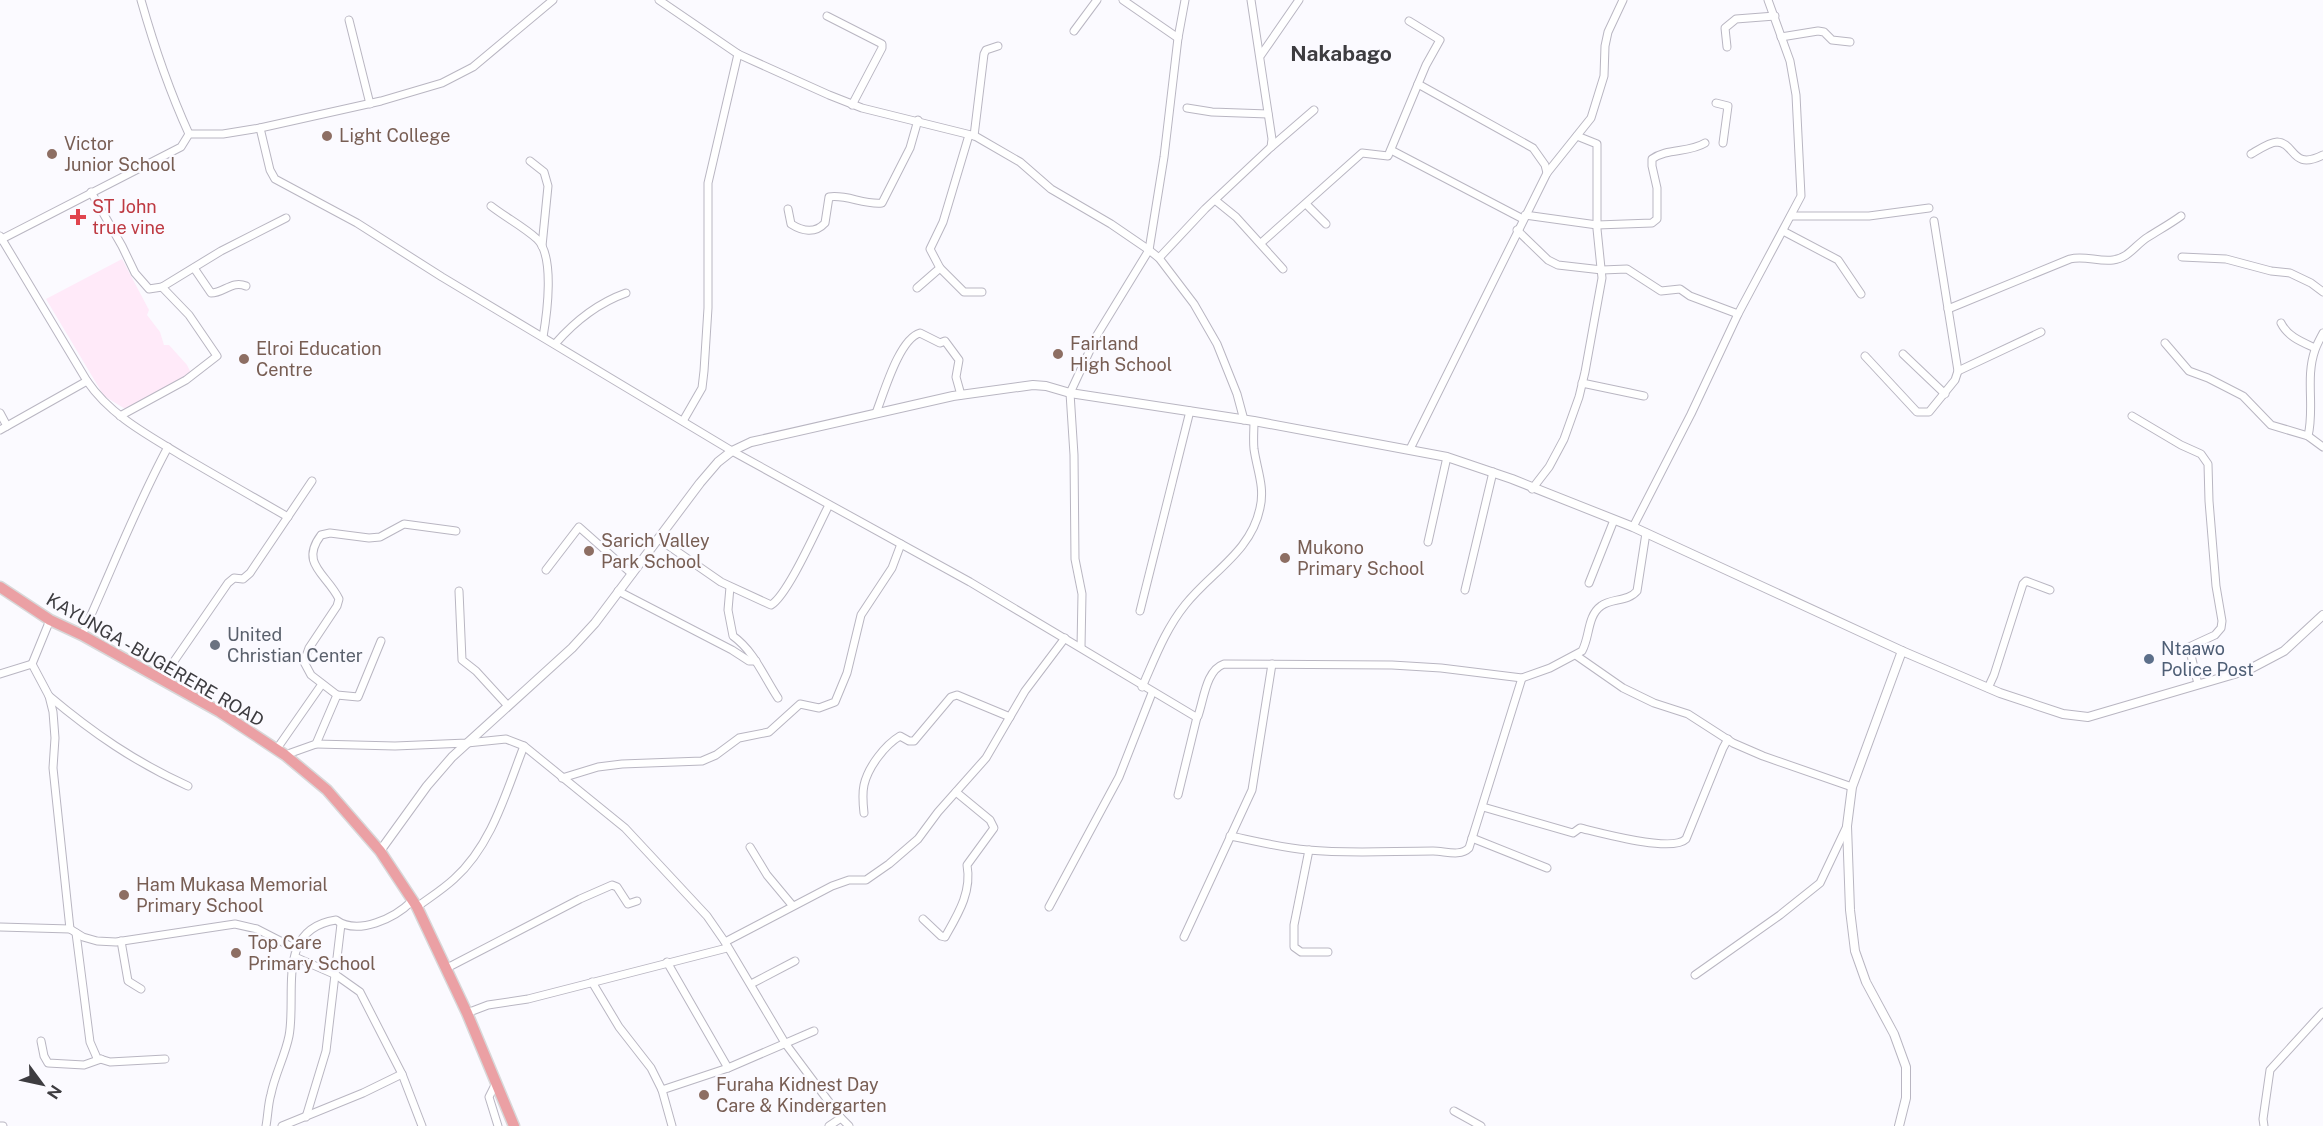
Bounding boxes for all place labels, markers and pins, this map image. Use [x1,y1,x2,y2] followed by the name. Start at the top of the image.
[339,125,450,146] place label: Light College
[320,129,334,143] marker: Light College
[64,133,176,175] place label: Victor Junior School
[45,147,59,161] marker: Victor Junior School
[92,196,165,238] place label: ST John true vine
[69,208,87,226] marker: ST John true vine
[1070,333,1172,375] place label: Fairland High School
[256,338,382,380] place label: Elroi Education Centre
[1051,347,1065,361] marker: Fairland High School
[237,352,251,366] marker: Elroi Education Centre
[601,530,710,572] place label: Sarich Valley Park School
[1297,537,1425,579] place label: Mukono Primary School
[582,544,596,558] marker: Sarich Valley Park School
[1278,551,1292,565] marker: Mukono Primary School
[227,624,363,666] place label: United Christian Center
[208,638,222,652] marker: United Christian Center
[2161,638,2254,680] place label: Ntaawo Police Post
[2142,652,2156,666] marker: Ntaawo Police Post
[136,874,328,916] place label: Ham Mukasa Memorial Primary School
[117,888,131,902] marker: Ham Mukasa Memorial Primary School
[248,932,376,974] place label: Top Care Primary School
[229,946,243,960] marker: Top Care Primary School
[716,1074,887,1116] place label: Furaha Kidnest Day Care & Kindergarten
[697,1088,711,1102] marker: Furaha Kidnest Day Care & Kindergarten

